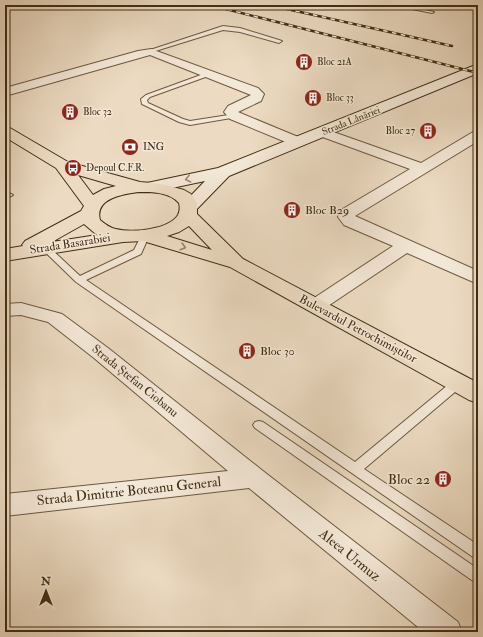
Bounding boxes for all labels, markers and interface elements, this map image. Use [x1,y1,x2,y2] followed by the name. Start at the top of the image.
[294,52,314,72] building icon: Bloc 21A
[317,56,353,68] place label: Bloc 21A
[303,88,323,108] building icon: Bloc 33
[326,92,354,104] place label: Bloc 33
[60,102,80,122] building icon: Bloc 32
[320,104,382,138] street label: Strada Lânăriei
[83,106,112,118] place label: Bloc 32
[418,121,438,141] building icon: Bloc 27
[385,125,415,137] place label: Bloc 27
[120,137,140,157] bank icon: ING
[143,141,165,153] place label: ING
[63,158,83,178] bus stop icon: Depoul C.F.R.
[86,162,144,175] place label: Depoul C.F.R.
[185,175,191,183] one-way arrow
[282,200,302,220] building icon: Bloc B29
[305,203,349,218] place label: Bloc B29
[28,230,112,258] street label: Strada Basarabiei
[179,242,186,251] one-way arrow
[296,292,420,367] street label: Bulevardul Petrochimiștilor
[89,341,181,421] street label: Strada Ștefan Ciobanu
[237,341,257,361] building icon: Bloc 30
[260,344,295,359] place label: Bloc 30
[433,469,453,489] building icon: Bloc 22
[388,471,430,488] place label: Bloc 22
[36,473,222,509] street label: Strada Dimitrie Boteanu General
[315,524,384,585] street label: Aleea Urmuz
[26,571,66,611] north arrow
[40,575,52,588] text: N

